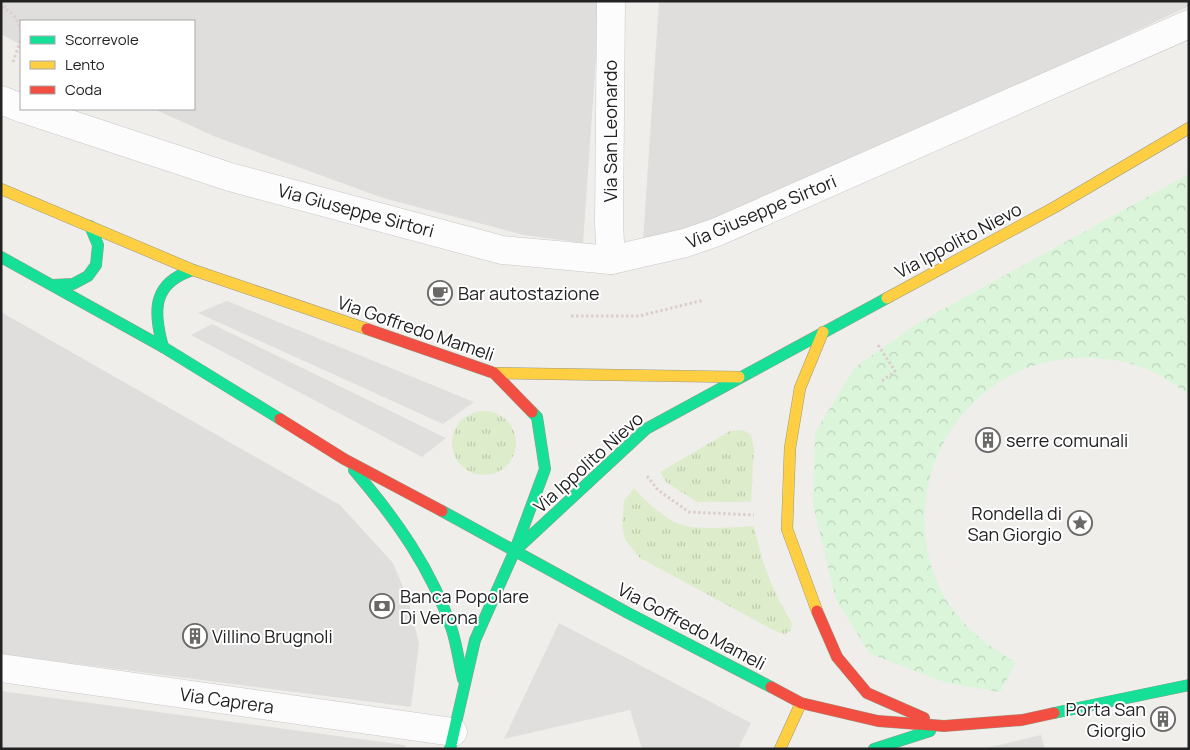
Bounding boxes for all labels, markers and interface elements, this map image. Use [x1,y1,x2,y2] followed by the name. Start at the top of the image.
[20,20,195,110] legend
[65,29,139,50] text: Scorrevole
[65,54,105,75] text: Lento
[598,60,622,202] street label: Via San Leonardo
[65,79,102,100] text: Coda
[682,168,840,254] street label: Via Giuseppe Sirtori
[275,178,437,242] street label: Via Giuseppe Sirtori
[891,197,1025,283] street label: Via Ippolito Nievo
[427,280,453,306] cafe icon: Bar autostazione
[458,281,599,305] place label: Bar autostazione
[334,290,498,366] street label: Via Goffredo Mameli
[528,406,648,518] street label: Via Ippolito Nievo
[975,427,1001,453] building icon: serre comunali
[1006,428,1128,452] place label: serre comunali
[967,501,1062,546] place label: Rondella di San Giorgio
[1067,510,1093,536] place icon: Rondella di San Giorgio
[614,577,770,675] street label: Via Goffredo Mameli
[400,584,529,629] place label: Banca Popolare Di Verona
[369,593,395,619] bank icon: Banca Popolare Di Verona
[182,623,208,649] building icon: Villino Brugnoli
[212,624,333,648] place label: Villino Brugnoli
[178,682,276,718] street label: Via Caprera
[1065,697,1146,742] place label: Porta San Giorgio
[1150,706,1176,732] building icon: Porta San Giorgio

